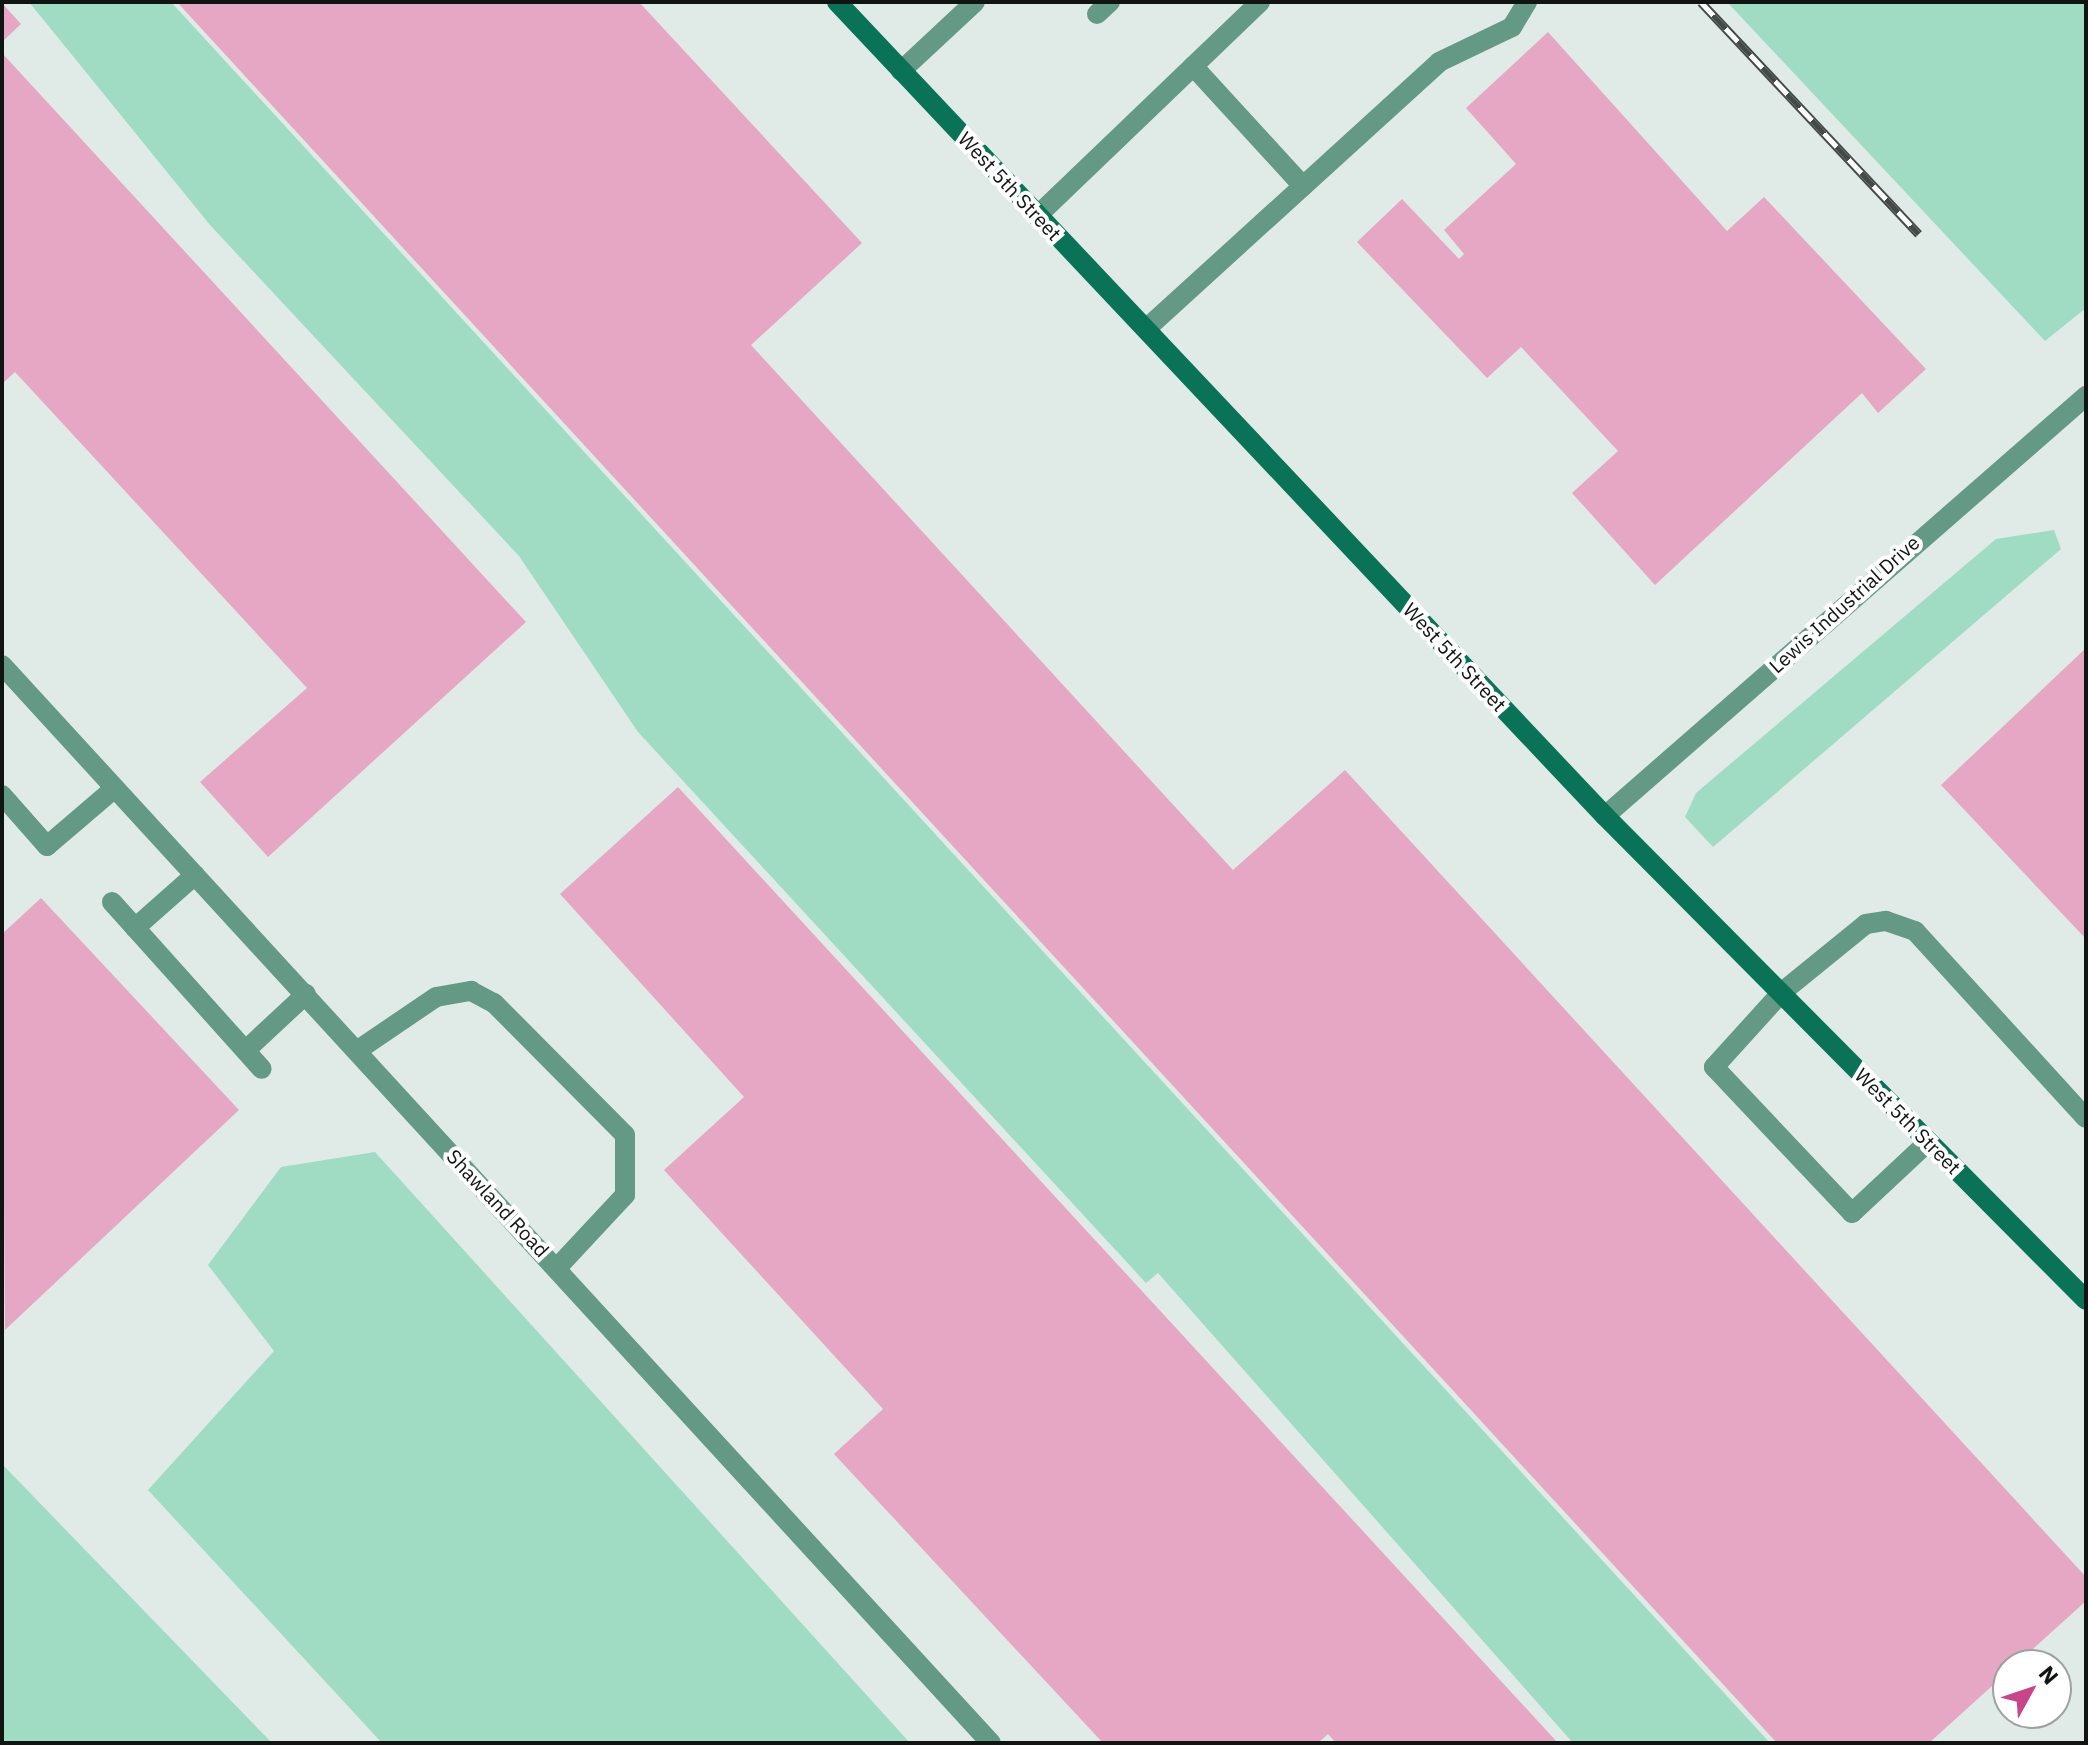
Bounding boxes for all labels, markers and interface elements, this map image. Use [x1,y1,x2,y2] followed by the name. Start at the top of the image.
[954,127,1066,245] street label: West 5th Street
[1764,530,1924,678] street label: Lewis Industrial Drive
[1399,598,1511,716] street label: West 5th Street
[1850,1063,1966,1179] street label: West 5th Street
[442,1144,554,1262] street label: Shawland Road
[1992,1649,2072,1729] north arrow
[2033,1659,2065,1690] text: N

